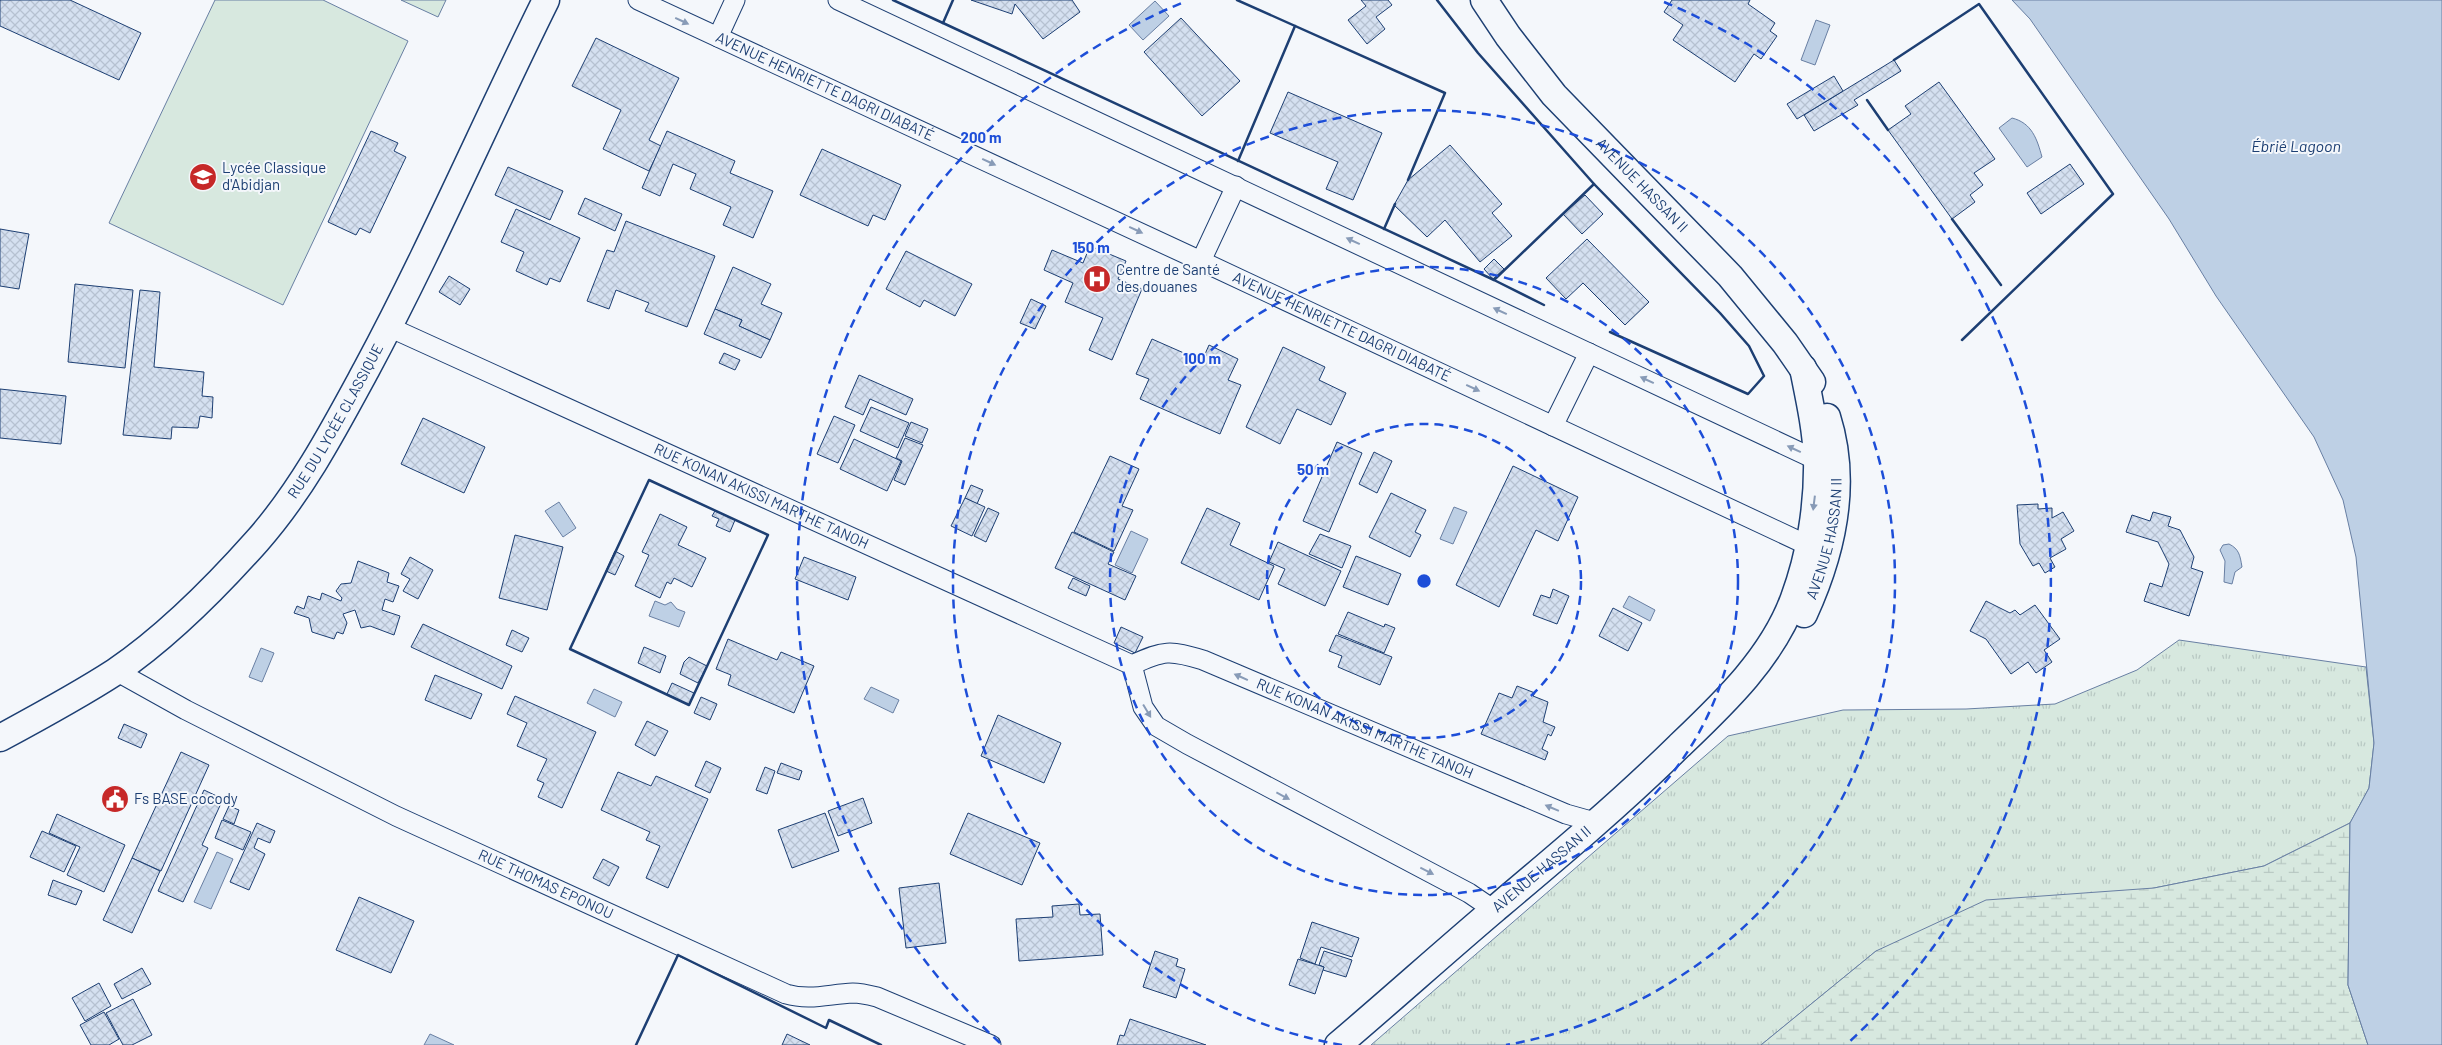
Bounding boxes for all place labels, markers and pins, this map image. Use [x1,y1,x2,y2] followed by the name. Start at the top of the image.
[222,158,326,193] place label: Lycée Classique d'Abidjan
[188,162,218,192] school or university icon: Lycée Classique d'Abidjan
[1116,260,1220,295] place label: Centre de Santé des douanes
[1082,264,1112,294] hospital icon: Centre de Santé des douanes
[1415,572,1433,590] centre of rings
[100,784,130,814] public building icon: Fs BASE cocody
[134,789,238,807] place label: Fs BASE cocody

